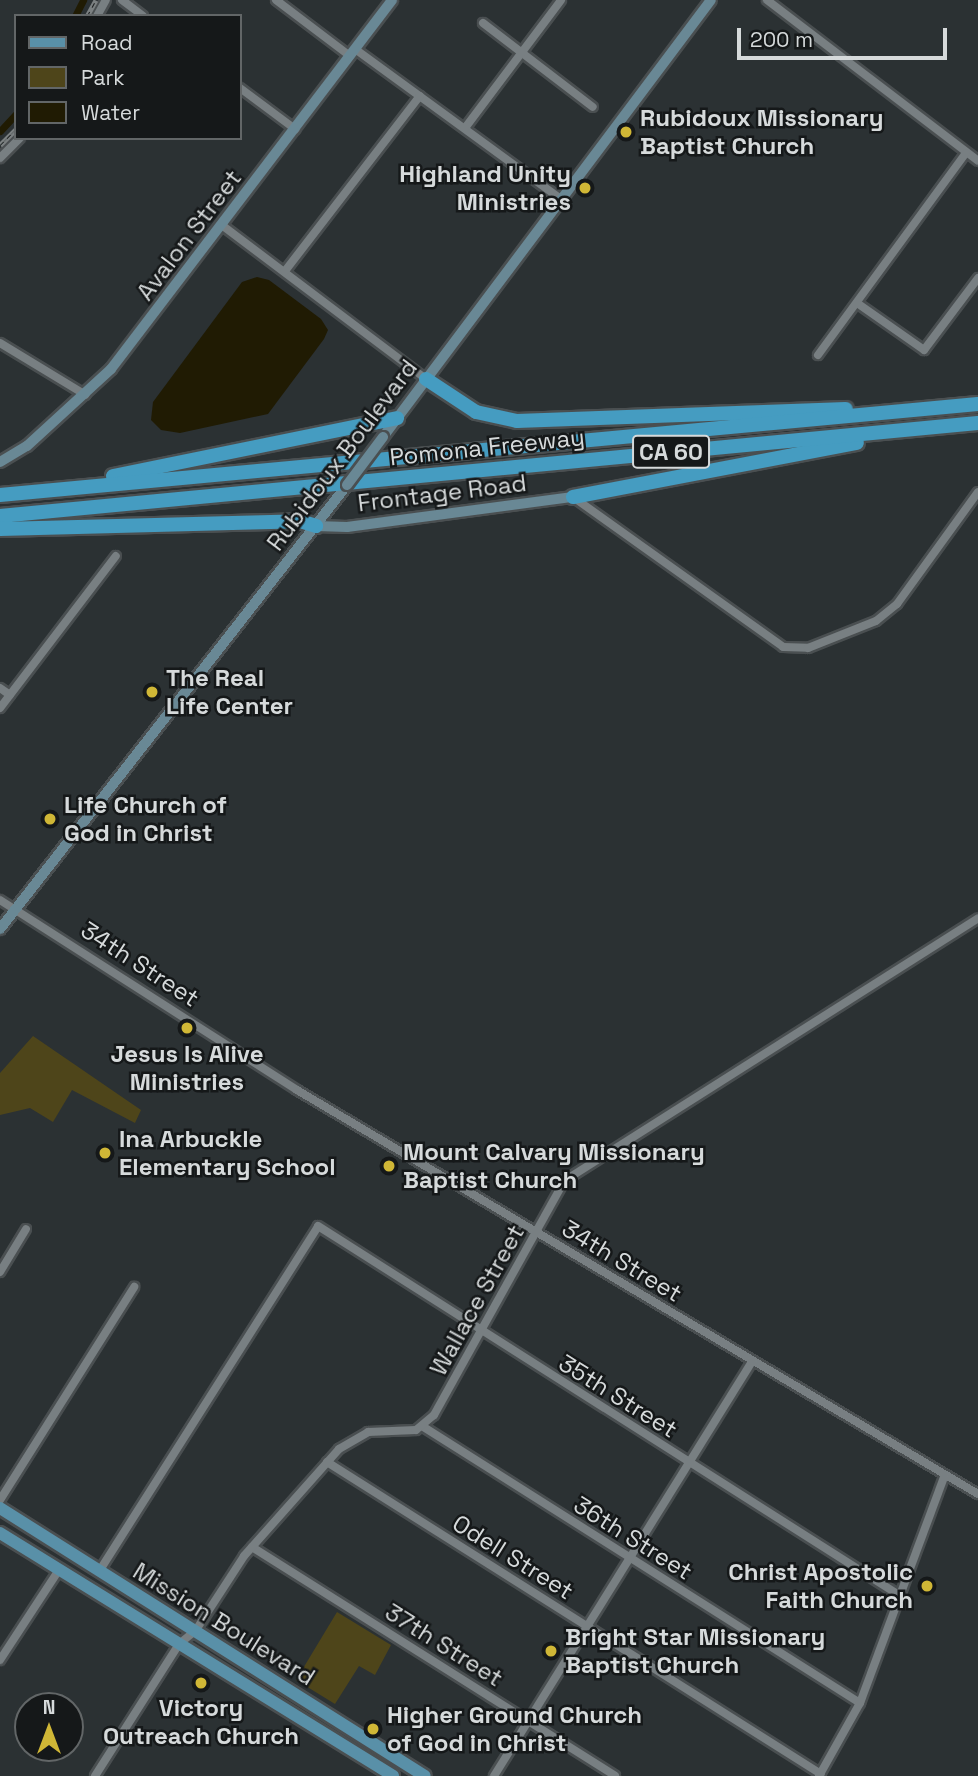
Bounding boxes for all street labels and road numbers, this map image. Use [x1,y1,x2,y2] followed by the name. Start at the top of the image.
[131,164,247,306] street label: Avalon Street
[261,354,423,556] street label: Rubidoux Boulevard
[388,422,586,472] street label: Pomona Freeway
[631,432,711,472] road number: CA 60
[356,468,528,518] street label: Frontage Road
[76,915,204,1013] street label: 34th Street
[557,1214,687,1308] street label: 34th Street
[424,1220,530,1380] street label: Wallace Street
[553,1348,683,1444] street label: 35th Street
[568,1490,698,1586] street label: 36th Street
[447,1508,579,1606] street label: Odell Street
[128,1556,320,1692] street label: Mission Boulevard
[380,1597,508,1693] street label: 37th Street

